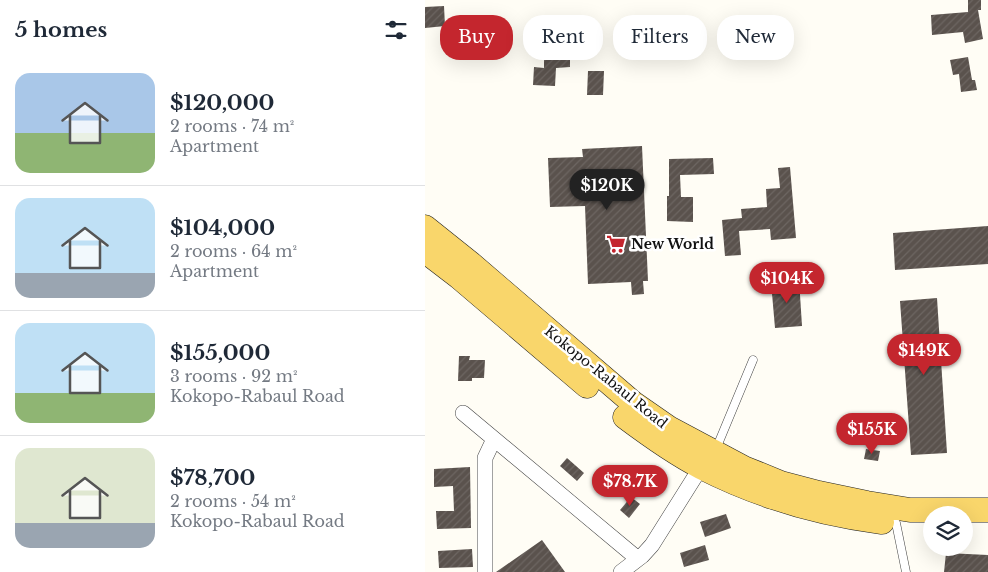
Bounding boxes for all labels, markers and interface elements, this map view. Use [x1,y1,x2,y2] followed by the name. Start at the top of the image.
[440,15,513,60] chip: Buy
[523,15,603,60] chip: Rent
[613,15,707,60] chip: Filters
[717,15,794,60] chip: New
[382,16,410,44] icon: filters
[15,17,107,43] text: 5 homes
[170,90,274,116] text: $120,000
[55,93,115,153] icon: home
[170,116,294,136] text: 2 rooms · 74 m²
[170,136,259,156] text: Apartment
[572,168,642,211] pin: $120K
[581,175,633,195] text: $120K
[170,215,275,241] text: $104,000
[55,218,115,278] icon: home
[605,233,627,255] supermarket icon: New World
[631,235,714,253] place label: New World
[170,241,297,261] text: 2 rooms · 64 m²
[170,261,259,281] text: Apartment
[752,262,822,304] pin: $104K
[760,268,814,288] text: $104K
[541,322,671,432] street label: Kokopo-Rabaul Road
[889,334,959,376] pin: $149K
[170,340,270,366] text: $155,000
[898,340,950,360] text: $149K
[55,343,115,403] icon: home
[170,366,297,386] text: 3 rooms · 92 m²
[170,386,345,406] text: Kokopo-Rabaul Road
[837,412,907,455] pin: $155K
[847,419,897,439] text: $155K
[589,464,671,507] pin: $78.7K
[170,465,255,491] text: $78,700
[55,468,115,528] icon: home
[603,471,657,491] text: $78.7K
[170,491,296,511] text: 2 rooms · 54 m²
[923,506,973,556] map controls
[923,506,973,556] button: layers
[170,511,345,531] text: Kokopo-Rabaul Road

